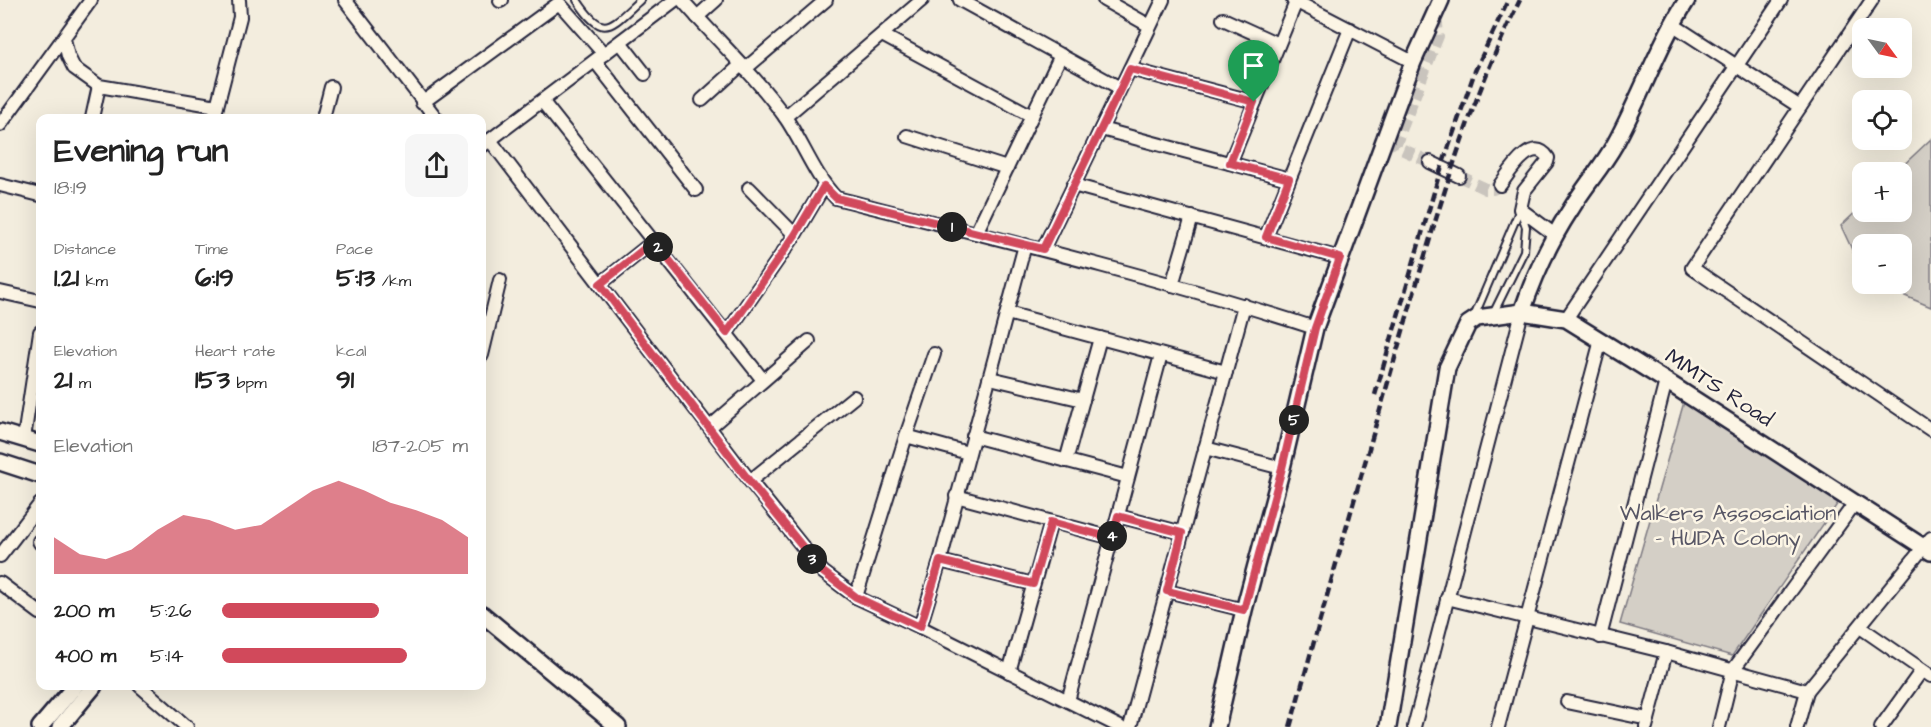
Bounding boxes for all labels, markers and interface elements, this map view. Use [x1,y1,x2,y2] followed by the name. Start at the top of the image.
[1852,18,1912,78] north arrow
[1852,18,1912,294] map controls
[1228,40,1279,102] pin
[1237,49,1270,82] icon: arrive
[1852,90,1912,150] button: locate
[54,128,228,174] text: Evening run
[405,134,468,197] button: share
[1852,162,1912,222] button: +
[54,174,87,202] text: 18:19
[937,212,967,242] pin: 1
[951,216,953,238] text: 1
[643,232,673,262] pin: 2
[1852,234,1912,294] button: −
[653,236,663,258] text: 2
[54,238,116,260] text: Distance
[195,238,229,260] text: Time
[336,238,373,260] text: Pace
[54,260,79,296] text: 1.21
[195,260,234,296] text: 6:19
[336,260,375,296] text: 5:13
[79,270,108,292] text: km
[375,270,411,292] text: /km
[54,340,117,362] text: Elevation
[195,340,275,362] text: Heart rate
[336,340,367,362] text: kcal
[1659,341,1779,435] street label: MMTS Road
[54,362,72,398] text: 21
[195,362,230,398] text: 153
[336,362,354,398] text: 91
[72,372,91,394] text: m
[230,372,267,394] text: bpm
[1279,405,1309,435] pin: 5
[1288,409,1300,431] text: 5
[54,432,133,460] text: Elevation
[372,432,468,460] text: 187–205 m
[1620,498,1836,555] park label: Walkers Assosciation - HUDA Colony
[1097,521,1127,551] pin: 4
[1107,525,1117,547] text: 4
[797,544,827,574] pin: 3
[808,548,816,570] text: 3
[54,597,114,625] text: 200 m
[150,597,191,625] text: 5:26
[54,642,116,670] text: 400 m
[150,642,184,670] text: 5:14

